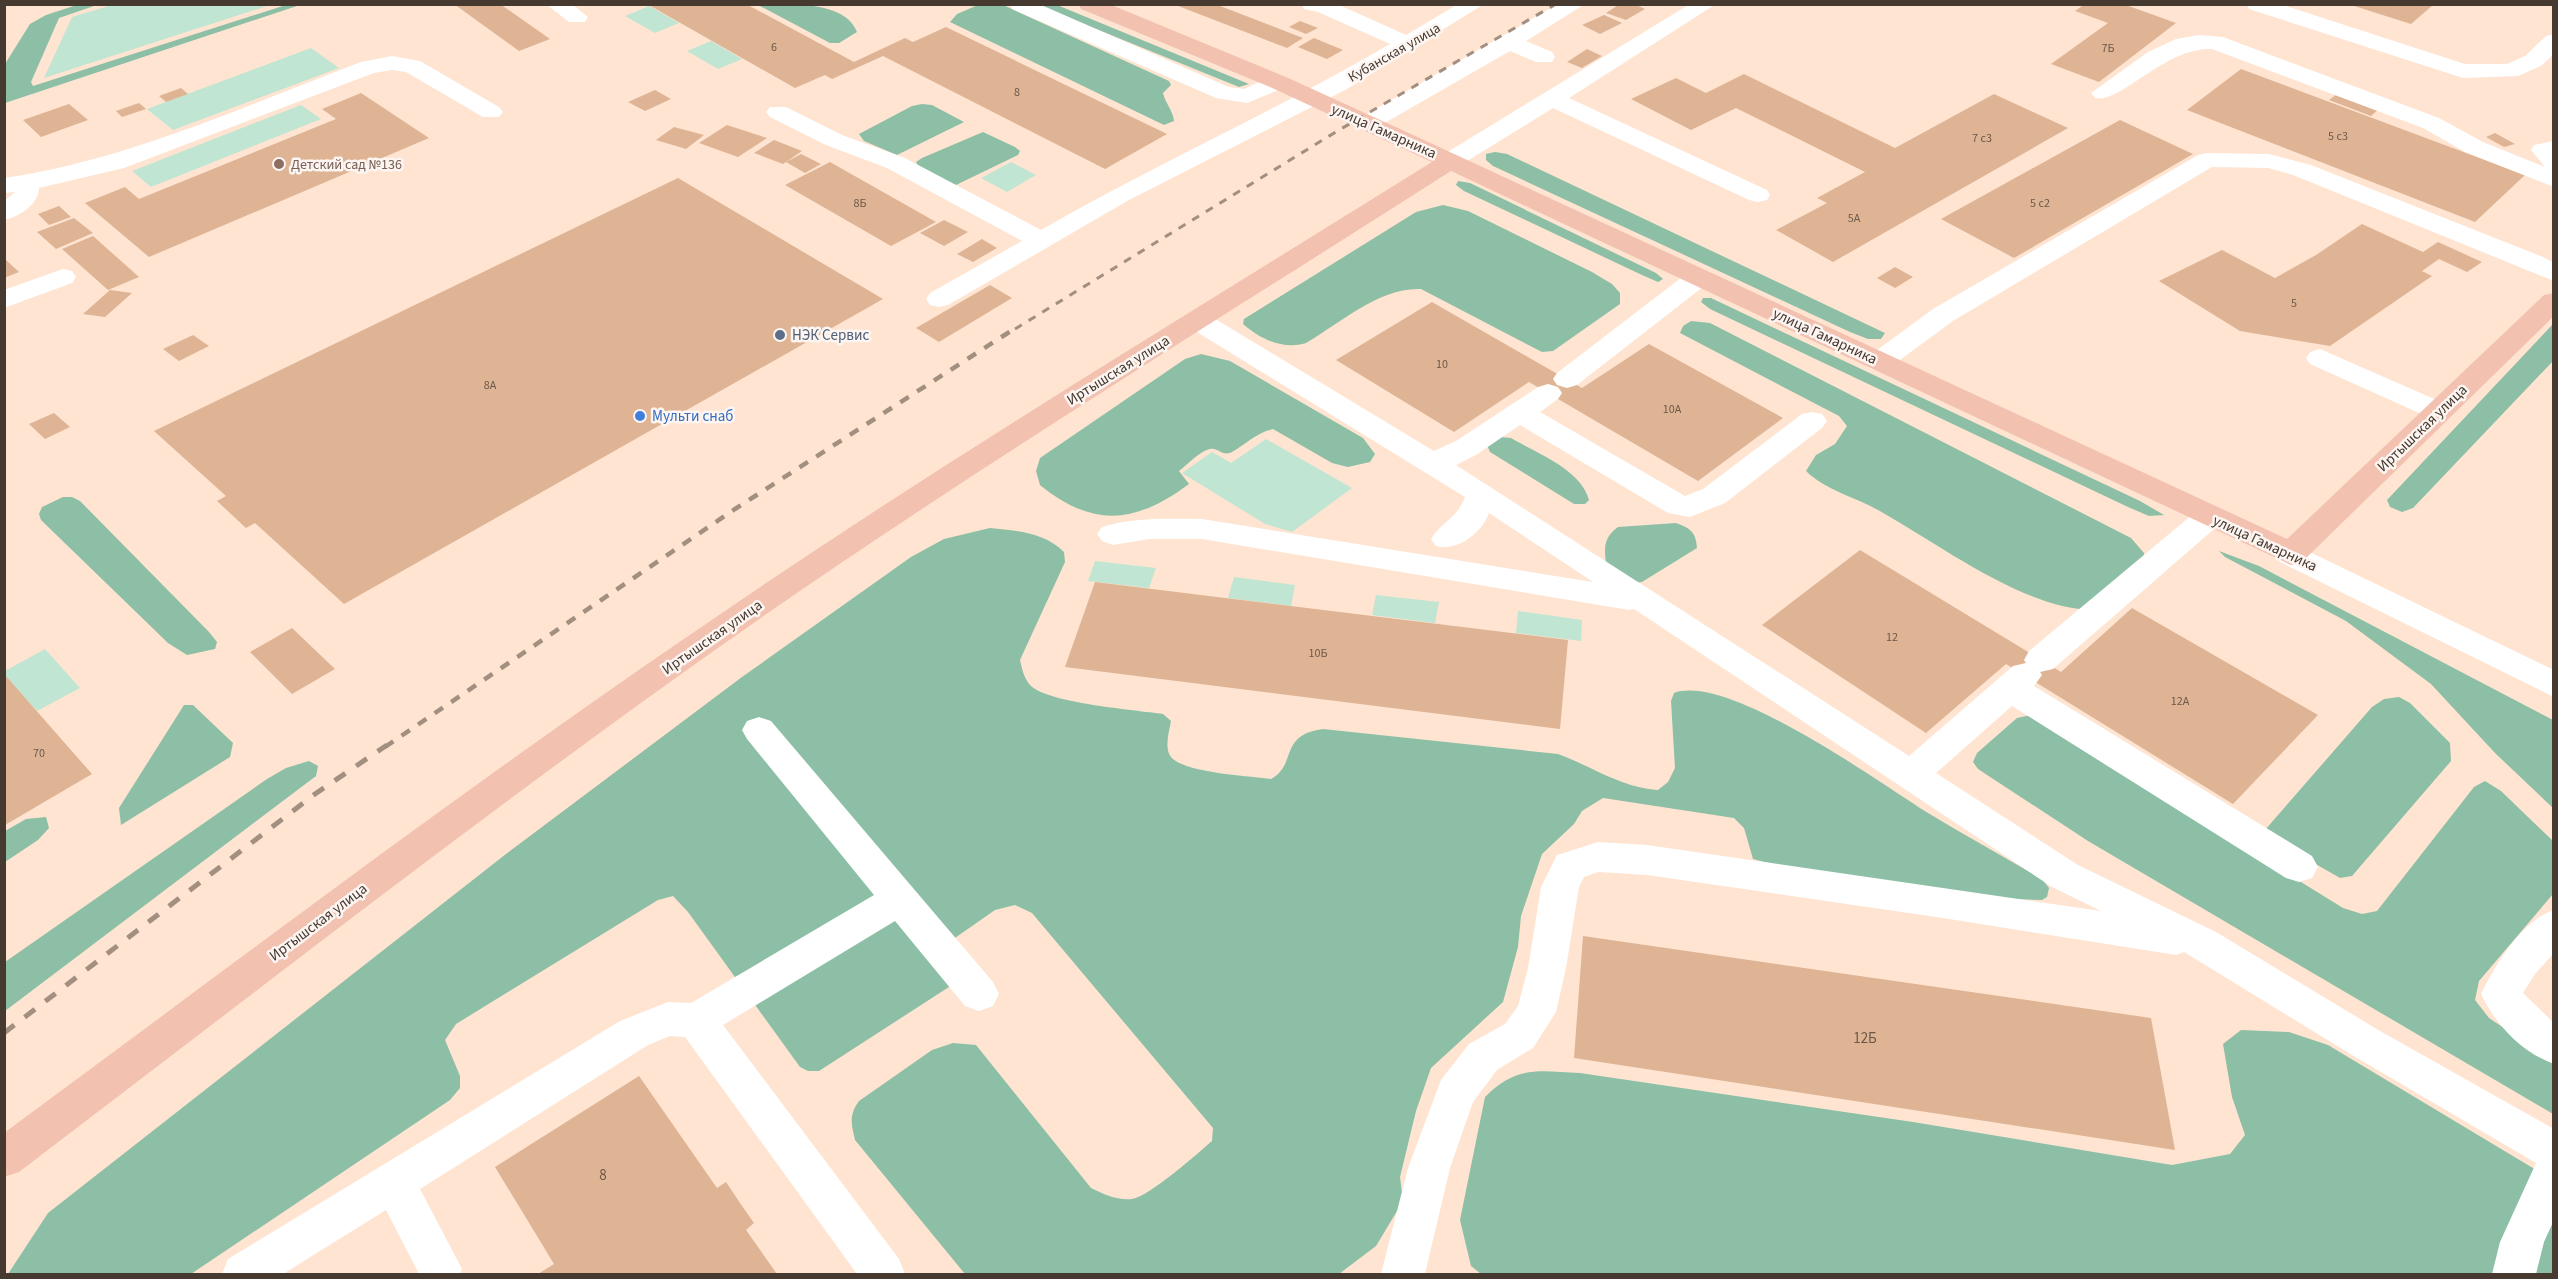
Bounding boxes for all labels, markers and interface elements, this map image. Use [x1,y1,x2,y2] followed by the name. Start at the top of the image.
[1345,18,1444,87] street label: Кубанская улица
[771,39,777,56] house number: 6
[2102,40,2114,57] house number: 7Б
[1014,84,1020,101] house number: 8
[1328,99,1440,164] street label: улица Гамарника
[2328,128,2348,145] house number: 5 с3
[1972,130,1992,147] house number: 7 с3
[291,155,402,175] place label: Детский сад №136
[272,157,286,171] marker: Детский сад №136
[854,195,866,212] house number: 8Б
[2030,195,2050,212] house number: 5 с2
[1848,210,1861,227] house number: 5А
[2291,295,2297,312] house number: 5
[1769,303,1880,370] street label: улица Гамарника
[792,325,869,346] place label: НЭК Сервис
[773,328,787,342] marker: НЭК Сервис
[1063,330,1174,411] street label: Иртышская улица
[1436,356,1448,373] house number: 10
[484,377,497,394] house number: 8А
[2373,380,2472,477] street label: Иртышская улица
[1663,401,1682,418] house number: 10А
[652,406,733,427] place label: Мульти снаб
[633,409,647,423] marker: Мульти снаб
[2209,510,2320,577] street label: улица Гамарника
[658,595,767,680] street label: Иртышская улица
[1886,629,1898,646] house number: 12
[1309,645,1327,662] house number: 10Б
[2171,693,2190,710] house number: 12А
[33,745,45,762] house number: 70
[265,879,372,966] street label: Иртышская улица
[1853,1028,1877,1049] house number: 12Б
[599,1165,607,1186] house number: 8

